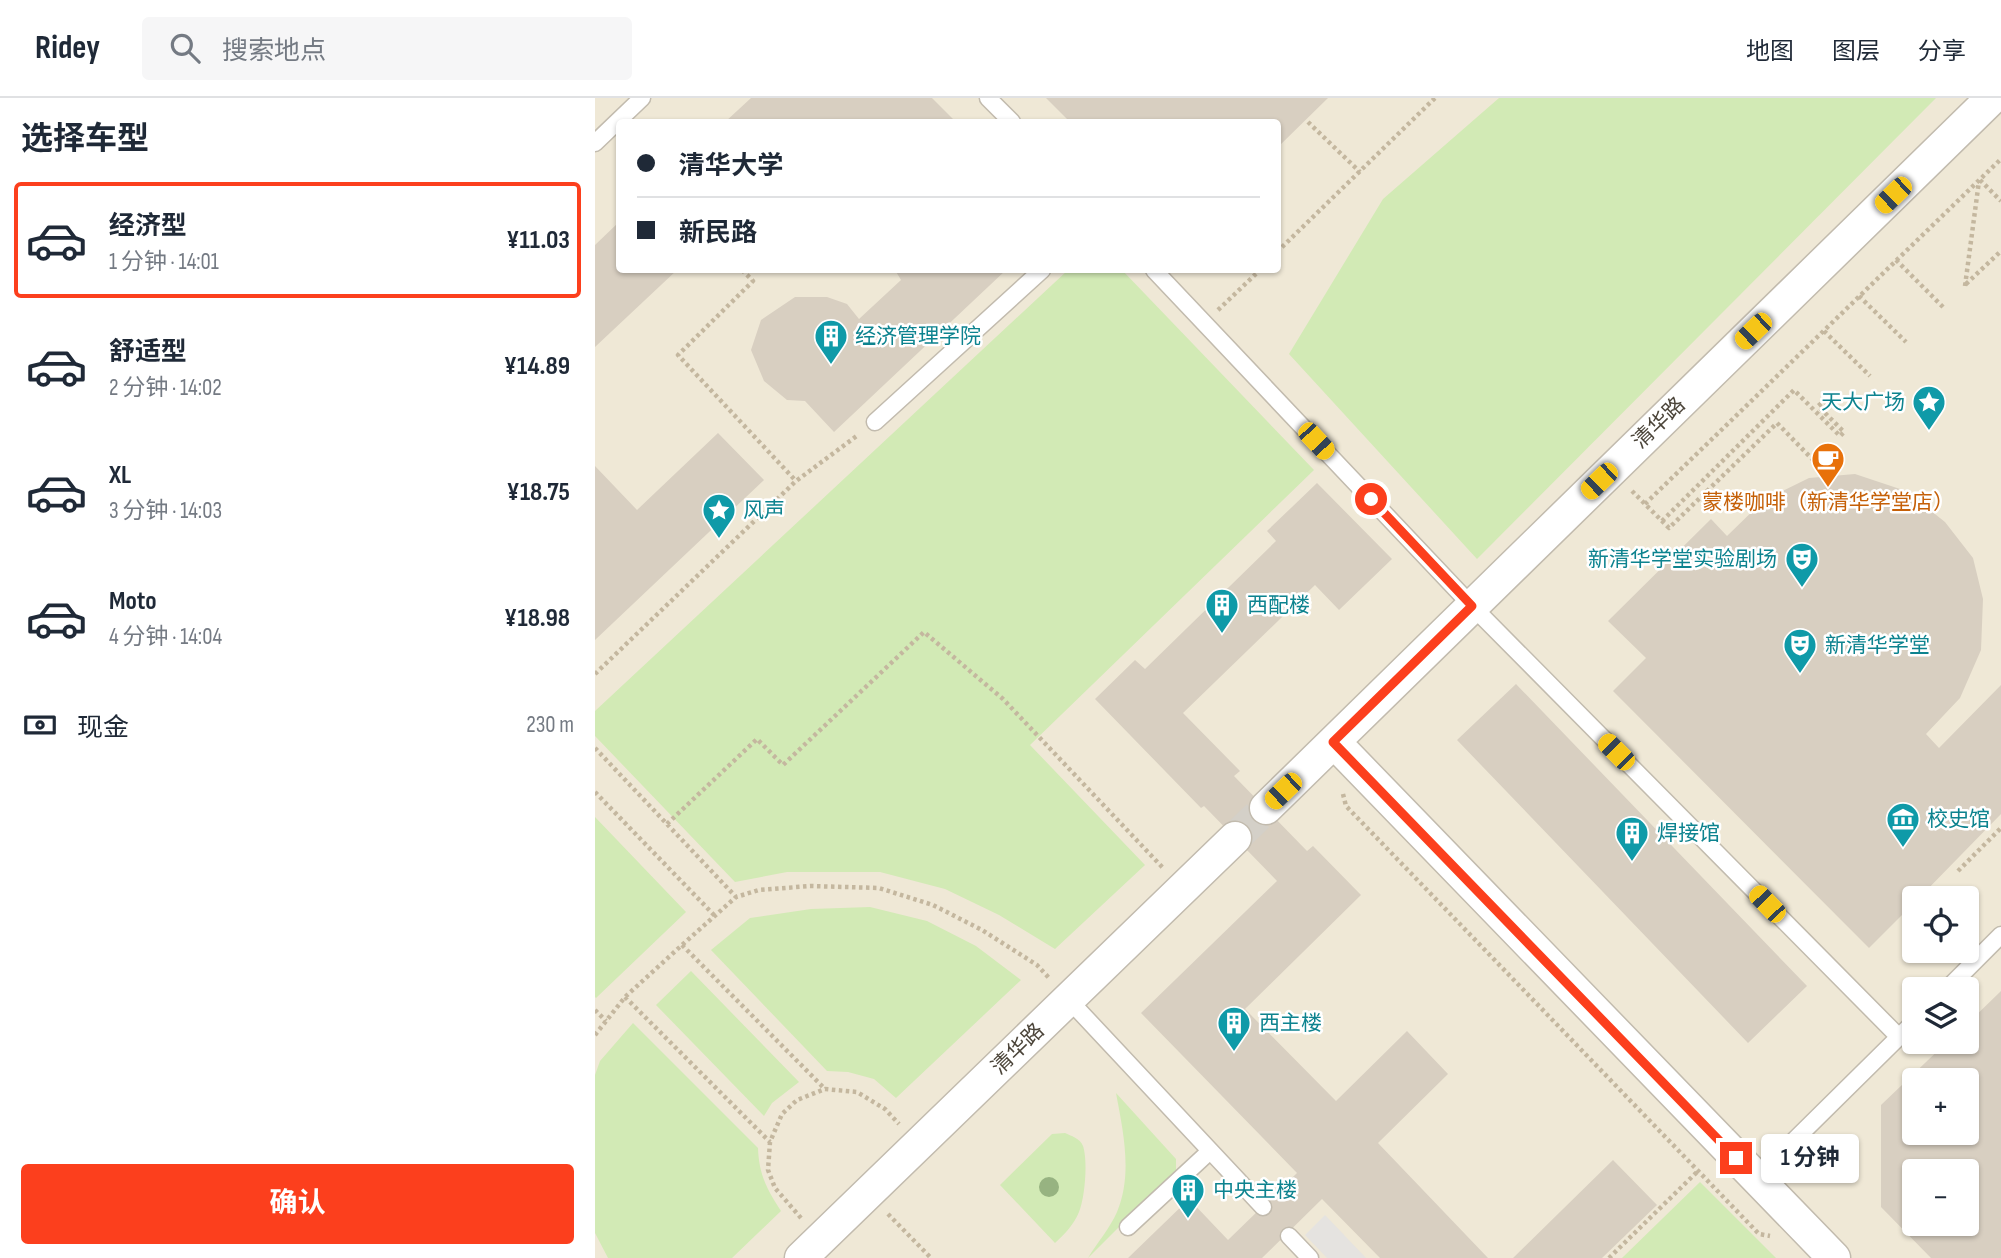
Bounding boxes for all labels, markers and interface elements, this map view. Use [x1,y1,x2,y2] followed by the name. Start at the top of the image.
[142,17,632,80] search box
[35,28,100,68] text: Ridey
[166,29,204,67] icon: search
[222,36,326,67] text: 搜索地点
[1746,37,1794,66] text: 地图
[1832,37,1880,66] text: 图层
[1918,37,1966,66] text: 分享
[21,120,149,159] text: 选择车型
[679,151,783,182] text: 清华大学
[1871,173,1916,217] car
[25,209,88,272] icon: car
[109,211,187,242] text: 经济型
[679,218,757,249] text: 新民路
[506,225,570,256] text: ¥11.03
[109,248,219,276] text: 1 分钟 · 14:01
[1731,309,1776,353] car
[812,317,850,366] building icon: 经济管理学院
[855,324,981,349] place label: 经济管理学院
[25,335,88,398] icon: car
[109,337,187,368] text: 舒适型
[504,351,570,382] text: ¥14.89
[109,374,222,402] text: 2 分钟 · 14:02
[1910,383,1948,432] place icon: 天大广场
[1821,390,1905,415] place label: 天大广场
[1628,392,1690,454] street label: 清华路
[1294,418,1339,464] car
[1809,440,1847,489] cafe icon: 蒙楼咖啡（新清华学堂店）
[1577,459,1622,503] car
[109,460,131,491] text: XL
[25,461,88,524] icon: car
[507,477,570,508] text: ¥18.75
[1355,483,1387,515] route start
[1702,490,1954,515] place label: 蒙楼咖啡（新清华学堂店）
[700,491,738,540] place icon: 风声
[109,497,222,525] text: 3 分钟 · 14:03
[743,498,785,523] place label: 风声
[1783,540,1821,589] theatre icon: 新清华学堂实验剧场
[1588,547,1777,572] place label: 新清华学堂实验剧场
[109,586,157,617] text: Moto
[1203,586,1241,635] building icon: 西配楼
[25,587,88,650] icon: car
[1247,593,1310,618] place label: 西配楼
[504,603,570,634] text: ¥18.98
[109,623,222,651] text: 4 分钟 · 14:04
[1781,626,1819,675] theatre icon: 新清华学堂
[1825,633,1930,658] place label: 新清华学堂
[21,706,59,744] icon: cash
[526,711,574,739] text: 230 m
[77,713,129,744] text: 现金
[1594,730,1639,774] car
[1261,769,1306,813] car
[1884,800,1922,849] museum icon: 校史馆
[1927,807,1990,832] place label: 校史馆
[1613,814,1651,863] building icon: 焊接馆
[1657,821,1720,846] place label: 焊接馆
[1745,882,1790,926] car
[1902,886,1979,1236] map controls
[1902,886,1979,963] button: locate
[1902,977,1979,1054] button: layers
[1215,1004,1253,1053] building icon: 西主楼
[1259,1011,1322,1036] place label: 西主楼
[987,1018,1049,1080] street label: 清华路
[1902,1068,1979,1145] button: +
[1761,1134,1859,1182] callout: 1 分钟
[1720,1142,1752,1174] route end
[1781,1144,1839,1172] text: 1 分钟
[1902,1159,1979,1236] button: −
[21,1164,574,1244] button: 确认
[1169,1171,1207,1220] building icon: 中央主楼
[1213,1178,1297,1203] place label: 中央主楼

